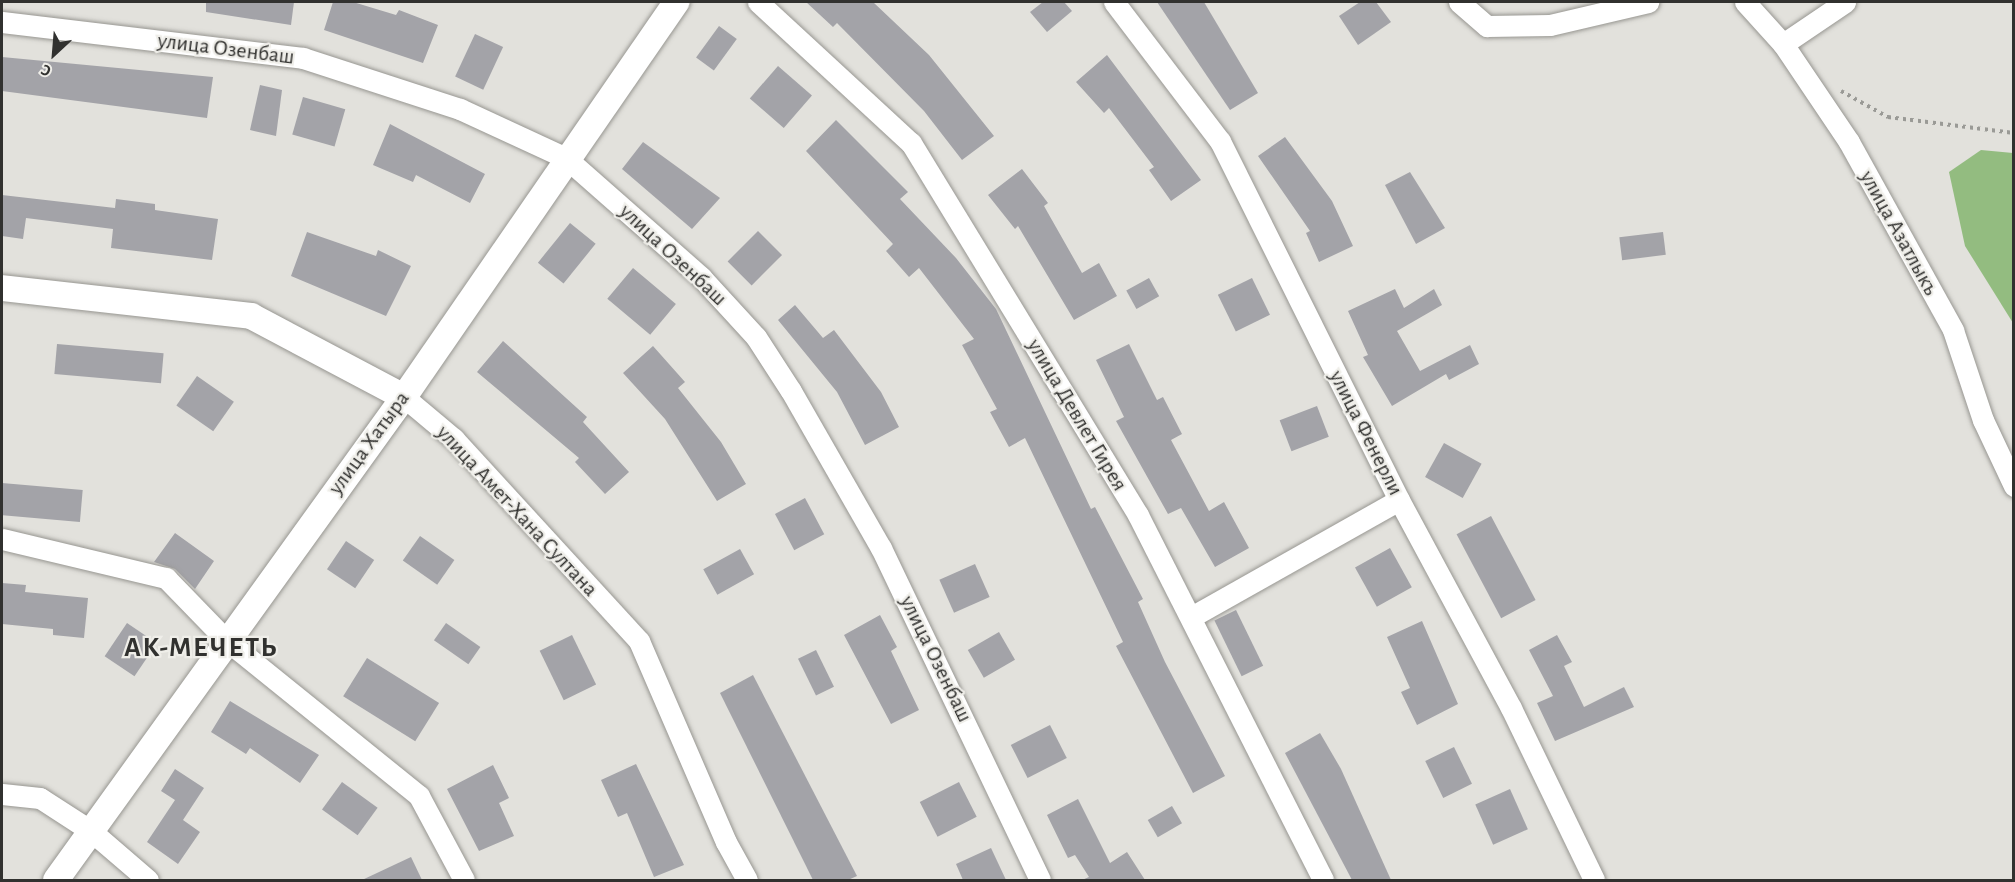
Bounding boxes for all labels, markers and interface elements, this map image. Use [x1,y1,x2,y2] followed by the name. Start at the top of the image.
[24,24,84,84] north arrow
[156,28,296,70] street label: улица Озенбаш
[39,61,54,79] text: С
[1854,166,1944,300] street label: улица Азатлыкъ
[614,198,732,312] street label: улица Озенбаш
[1021,334,1133,496] street label: улица Девлет Гирея
[1323,366,1409,500] street label: улица Фенерли
[323,386,415,500] street label: улица Хатыра
[431,420,603,602] street label: улица Амет-Хана Султана
[894,591,978,727] street label: улица Озенбаш
[124,631,278,665] district label: АК-МЕЧЕТЬ

